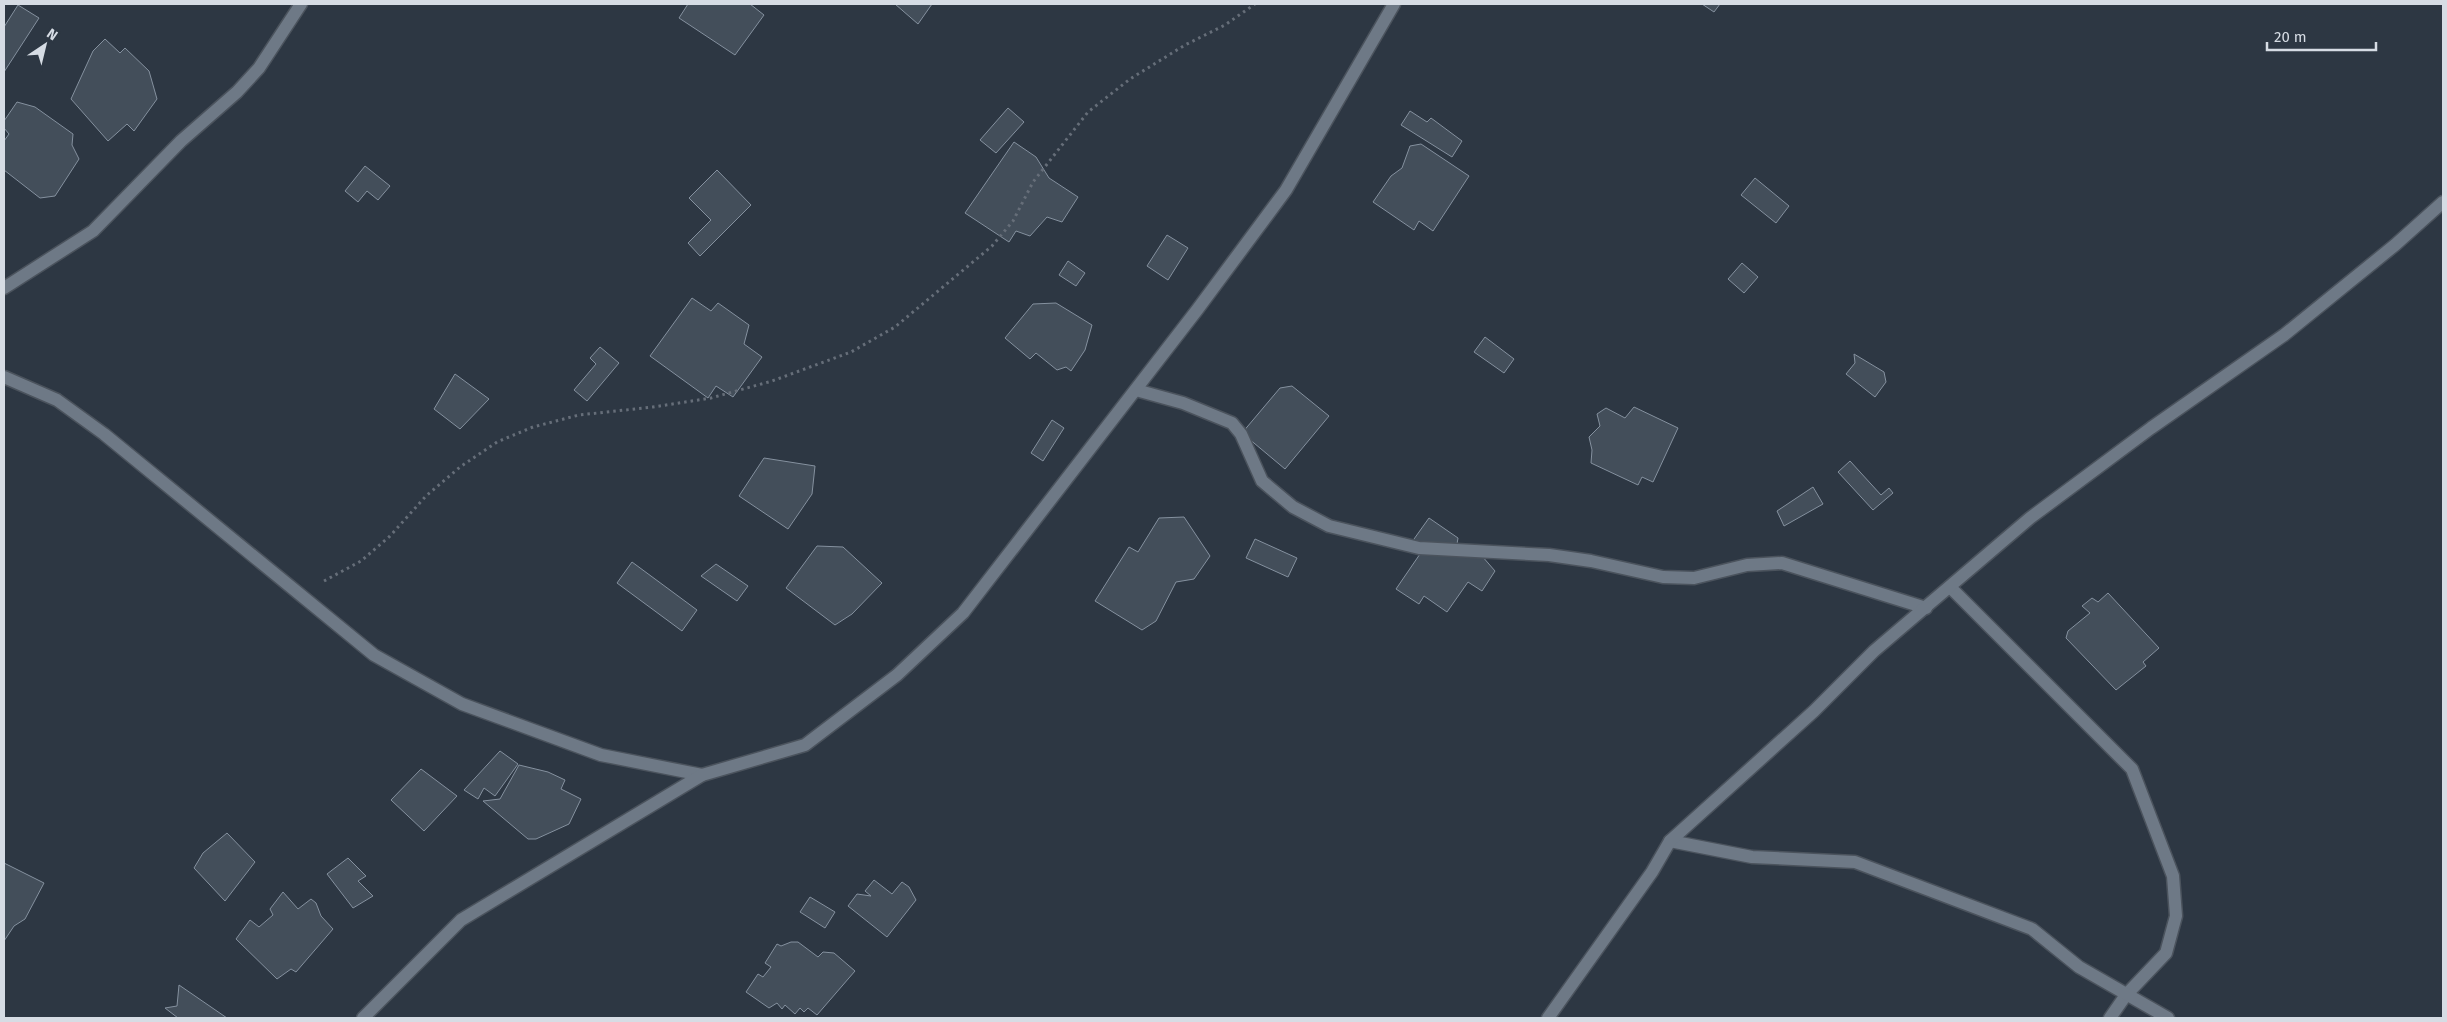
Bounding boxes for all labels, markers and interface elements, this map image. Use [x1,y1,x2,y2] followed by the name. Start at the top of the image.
[20,20,70,70] north arrow
[2267,20,2376,52] scale bar
[43,25,61,44] text: N
[2274,28,2307,46] text: 20 m

